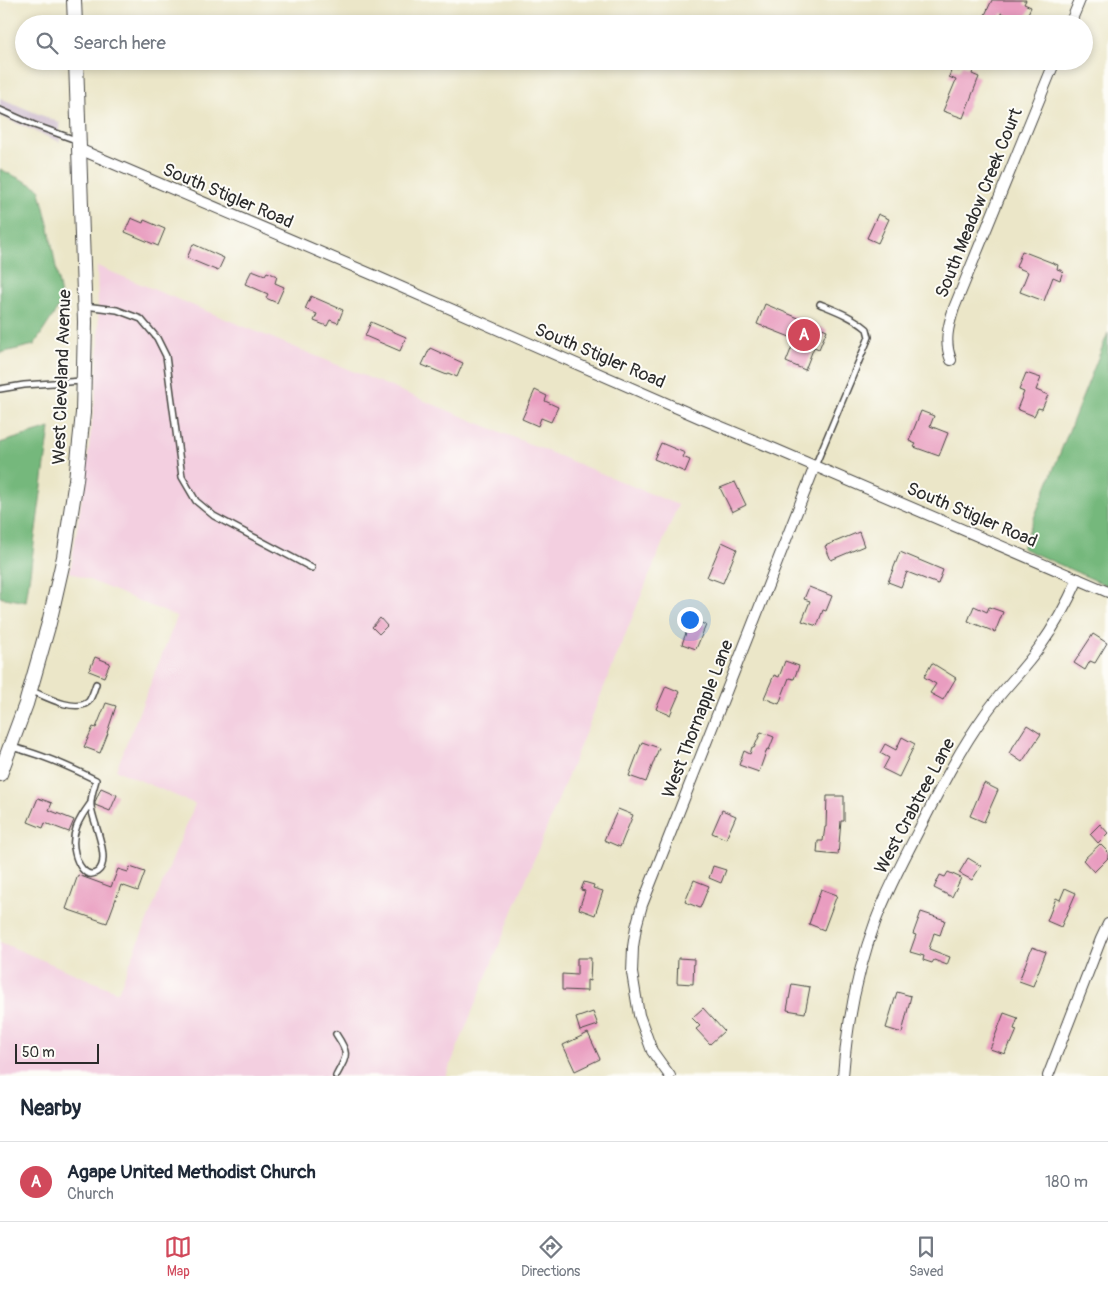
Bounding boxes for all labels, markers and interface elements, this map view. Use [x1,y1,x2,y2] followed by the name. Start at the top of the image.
[15,15,1093,70] search box
[33,29,61,57] icon: search
[73,31,166,55] text: Search here
[930,104,1028,301] street label: South Meadow Creek Court
[159,158,297,234] street label: South Stigler Road
[47,289,77,465] street label: West Cleveland Avenue
[788,316,820,354] pin: A
[531,318,669,394] street label: South Stigler Road
[903,477,1041,553] street label: South Stigler Road
[677,607,703,633] your location
[657,637,739,801] street label: West Thornapple Lane
[870,734,960,878] street label: West Crabtree Lane
[15,1041,99,1064] scale bar
[22,1044,55,1061] text: 50 m
[20,1095,81,1122] text: Nearby
[67,1160,316,1184] text: Agape United Methodist Church
[31,1172,41,1192] text: A
[1045,1172,1088,1192] text: 180 m
[67,1184,114,1204] text: Church
[164,1233,192,1280] tab: Map
[521,1233,580,1280] tab: Directions
[909,1233,944,1280] tab: Saved

